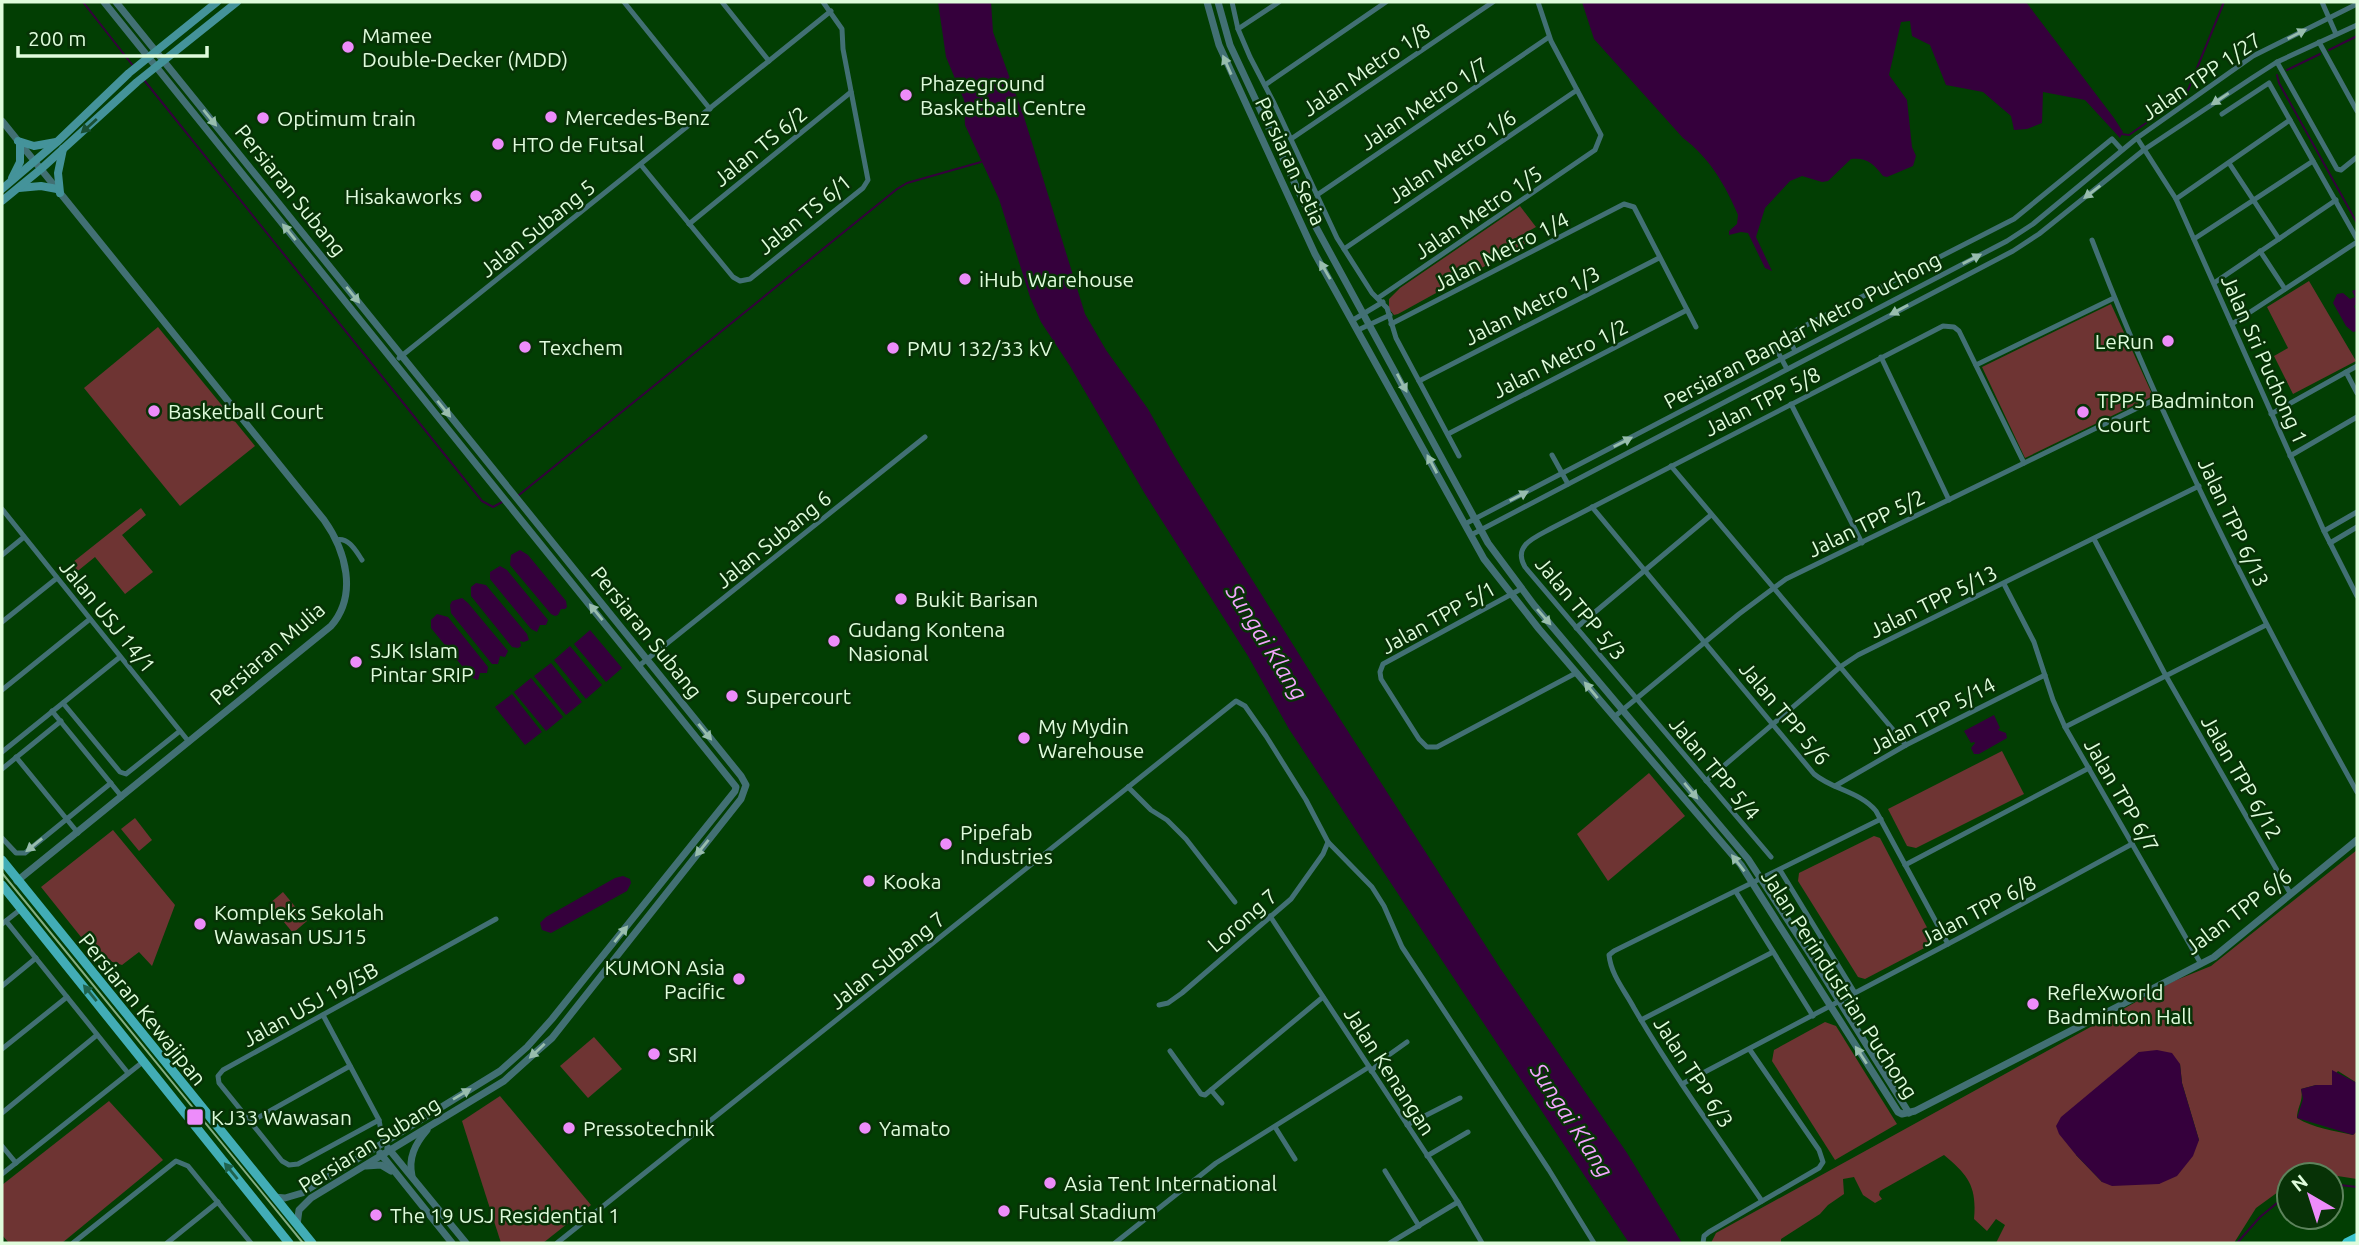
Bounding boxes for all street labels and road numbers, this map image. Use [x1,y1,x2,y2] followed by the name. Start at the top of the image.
[1298,17,1434,121] street label: Jalan Metro 1/8
[2137,27,2265,125] street label: Jalan TPP 1/27
[1356,51,1492,155] street label: Jalan Metro 1/7
[1251,93,1331,229] street label: Persiaran Setia
[708,101,812,191] street label: Jalan TS 6/2
[1384,104,1520,208] street label: Jalan Metro 1/6
[231,119,351,261] street label: Persiaran Subang
[1410,160,1546,264] street label: Jalan Metro 1/5
[752,169,856,259] street label: Jalan TS 6/1
[475,174,599,282] street label: Jalan Subang 5
[1429,207,1573,295] street label: Jalan Metro 1/4
[1660,247,1944,413] street label: Persiaran Bandar Metro Puchong
[1460,261,1604,349] street label: Jalan Metro 1/3
[2217,271,2313,447] street label: Jalan Sri Puchong 1
[1488,314,1632,402] street label: Jalan Metro 1/2
[1700,361,1824,441] street label: Jalan TPP 5/8
[2194,454,2274,590] street label: Jalan TPP 6/13
[1804,484,1928,562] street label: Jalan TPP 5/2
[711,485,835,593] street label: Jalan Subang 6
[1531,552,1631,664] street label: Jalan TPP 5/3
[55,555,161,677] street label: Jalan USJ 14/1
[1865,560,2001,642] street label: Jalan TPP 5/13
[587,561,707,703] street label: Persiaran Subang
[1377,576,1499,658] street label: Jalan TPP 5/1
[205,597,329,709] street label: Persiaran Mulia
[1735,657,1835,769] street label: Jalan TPP 5/6
[1865,672,1999,758] street label: Jalan TPP 5/14
[2197,711,2287,843] street label: Jalan TPP 6/12
[1665,712,1765,824] street label: Jalan TPP 5/4
[2080,734,2164,856] street label: Jalan TPP 6/7
[2180,863,2296,959] street label: Jalan TPP 6/6
[1757,865,1923,1103] street label: Jalan Perindustrian Puchong
[1916,870,2040,950] street label: Jalan TPP 6/8
[1202,883,1282,957] street label: Lorong 7
[825,906,949,1014] street label: Jalan Subang 7
[74,928,212,1090] street label: Persiaran Kewajipan
[238,957,382,1051] street label: Jalan USJ 19/5B
[1340,1002,1440,1140] street label: Jalan Kenangan
[1649,1012,1739,1132] street label: Jalan TPP 6/3
[294,1091,444,1197] street label: Persiaran Subang

